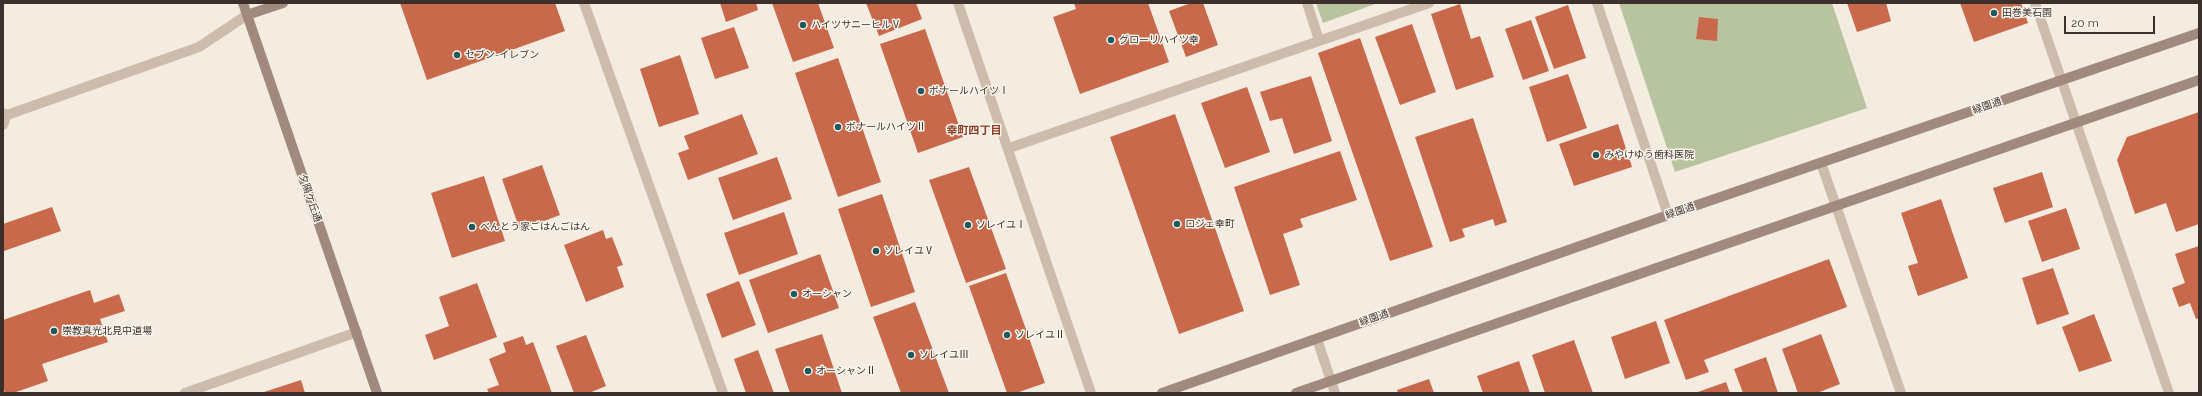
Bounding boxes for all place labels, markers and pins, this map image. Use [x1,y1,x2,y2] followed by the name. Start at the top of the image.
[2002,7,2052,19] place label: 田巻美石園
[1989,8,1999,18] marker: 田巻美石園
[811,19,901,31] place label: ハイツサニーヒルⅤ
[798,20,808,30] marker: ハイツサニーヒルⅤ
[1119,34,1199,46] place label: グローリハイツ幸
[1106,35,1116,45] marker: グローリハイツ幸
[465,49,539,61] place label: セブン-イレブン
[452,50,462,60] marker: セブン-イレブン
[929,85,1009,97] place label: ボナールハイツⅠ
[916,86,926,96] marker: ボナールハイツⅠ
[846,121,926,133] place label: ボナールハイツⅡ
[833,122,843,132] marker: ボナールハイツⅡ
[1604,149,1694,161] place label: みやけゆう歯科医院
[1591,150,1601,160] marker: みやけゆう歯科医院
[1185,218,1235,230] place label: ロジェ幸町
[976,219,1026,231] place label: ソレイユⅠ
[1172,219,1182,229] marker: ロジェ幸町
[963,220,973,230] marker: ソレイユⅠ
[480,221,590,233] place label: べんとう家ごはんごはん
[467,222,477,232] marker: べんとう家ごはんごはん
[884,245,934,257] place label: ソレイユⅤ
[871,246,881,256] marker: ソレイユⅤ
[802,288,852,300] place label: オーシャン
[789,289,799,299] marker: オーシャン
[62,325,152,337] place label: 崇教真光北見中道場
[49,326,59,336] marker: 崇教真光北見中道場
[1015,329,1065,341] place label: ソレイユⅡ
[1002,330,1012,340] marker: ソレイユⅡ
[919,349,969,361] place label: ソレイユⅢ
[906,350,916,360] marker: ソレイユⅢ
[816,365,876,377] place label: オーシャンⅡ
[803,366,813,376] marker: オーシャンⅡ

